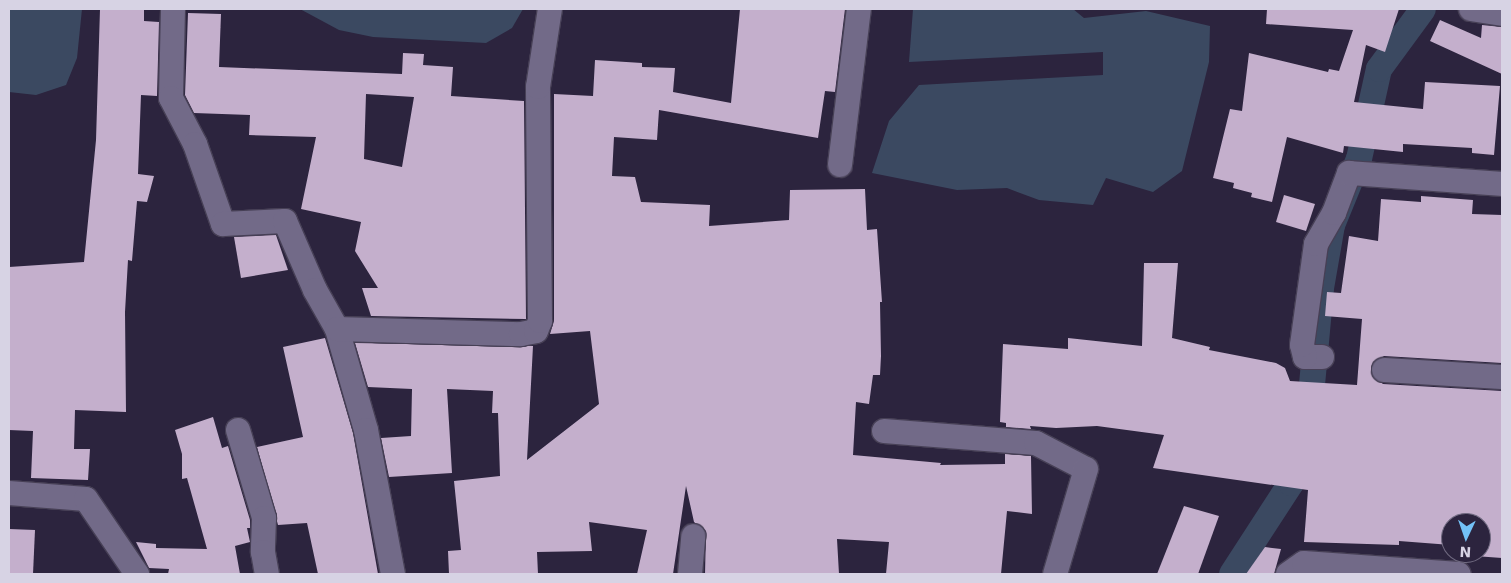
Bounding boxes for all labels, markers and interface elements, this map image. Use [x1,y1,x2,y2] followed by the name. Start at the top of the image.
[1441,513,1491,563] north arrow
[1459,544,1472,560] text: N

